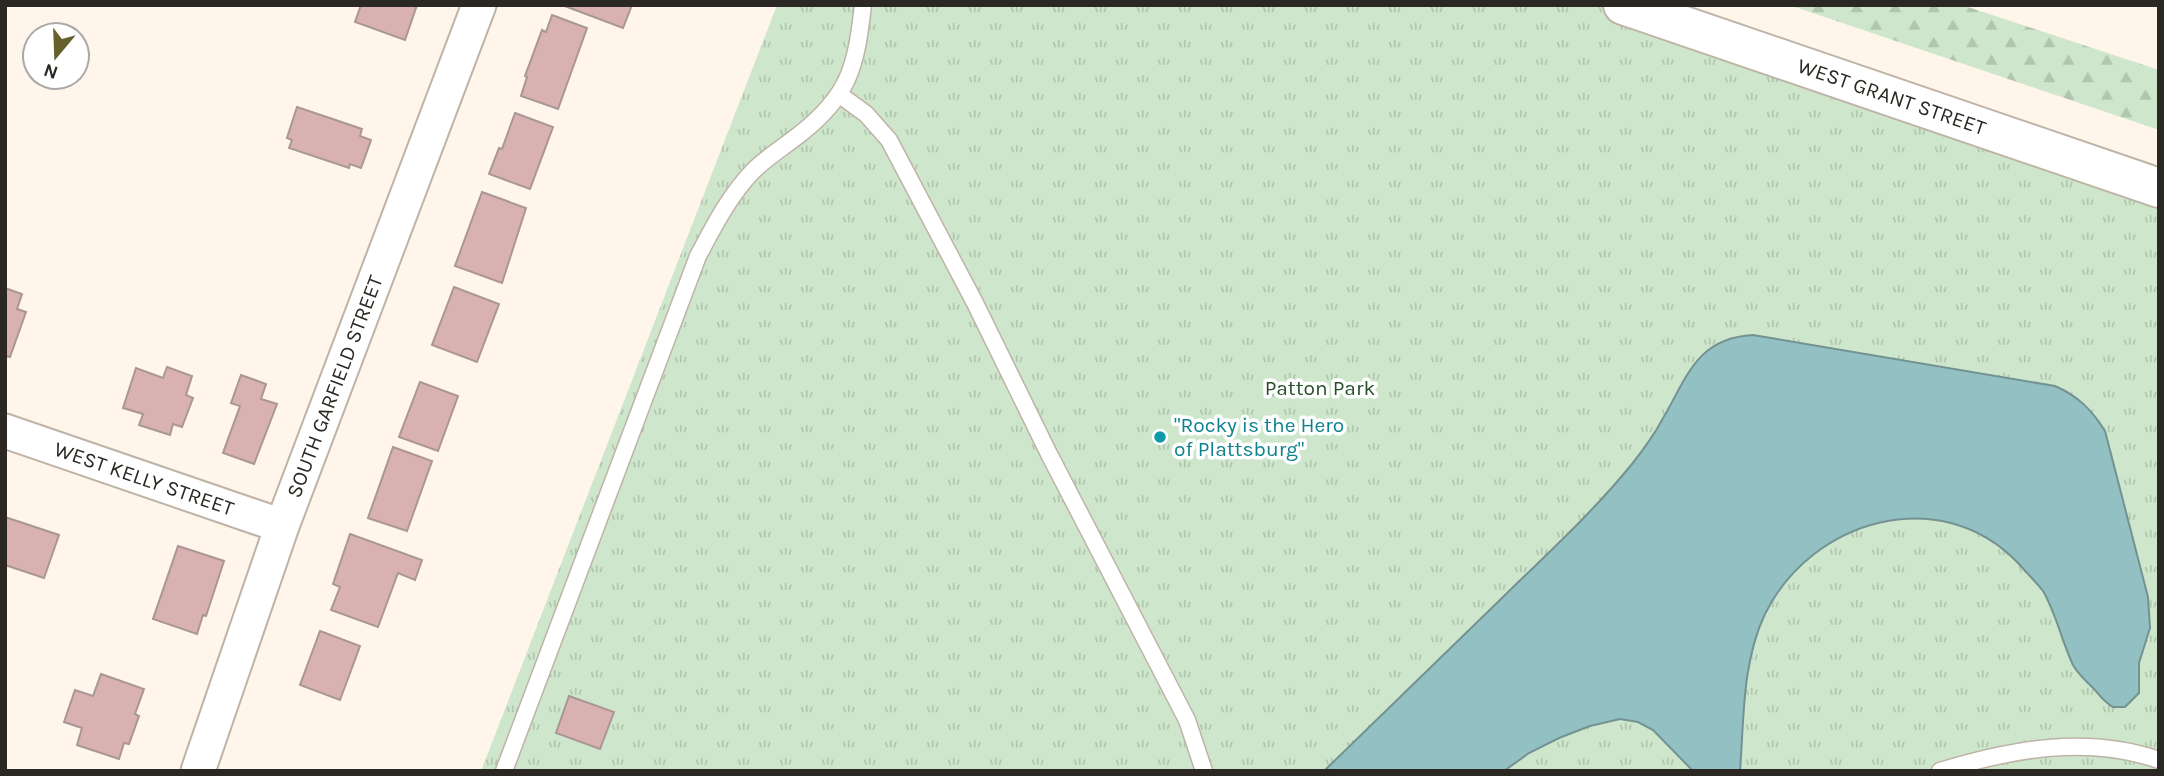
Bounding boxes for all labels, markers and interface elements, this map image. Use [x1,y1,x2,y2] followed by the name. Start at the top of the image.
[21,21,91,91] north arrow
[1794,54,1990,140] street label: WEST GRANT STREET
[41,59,61,84] text: N
[282,272,388,501] street label: SOUTH GARFIELD STREET
[1265,376,1376,400] park label: Patton Park
[1174,413,1344,461] place label: "Rocky is the Hero of Plattsburg"
[1152,429,1168,445] marker: "Rocky is the Hero of Plattsburg"
[51,437,237,521] street label: WEST KELLY STREET

